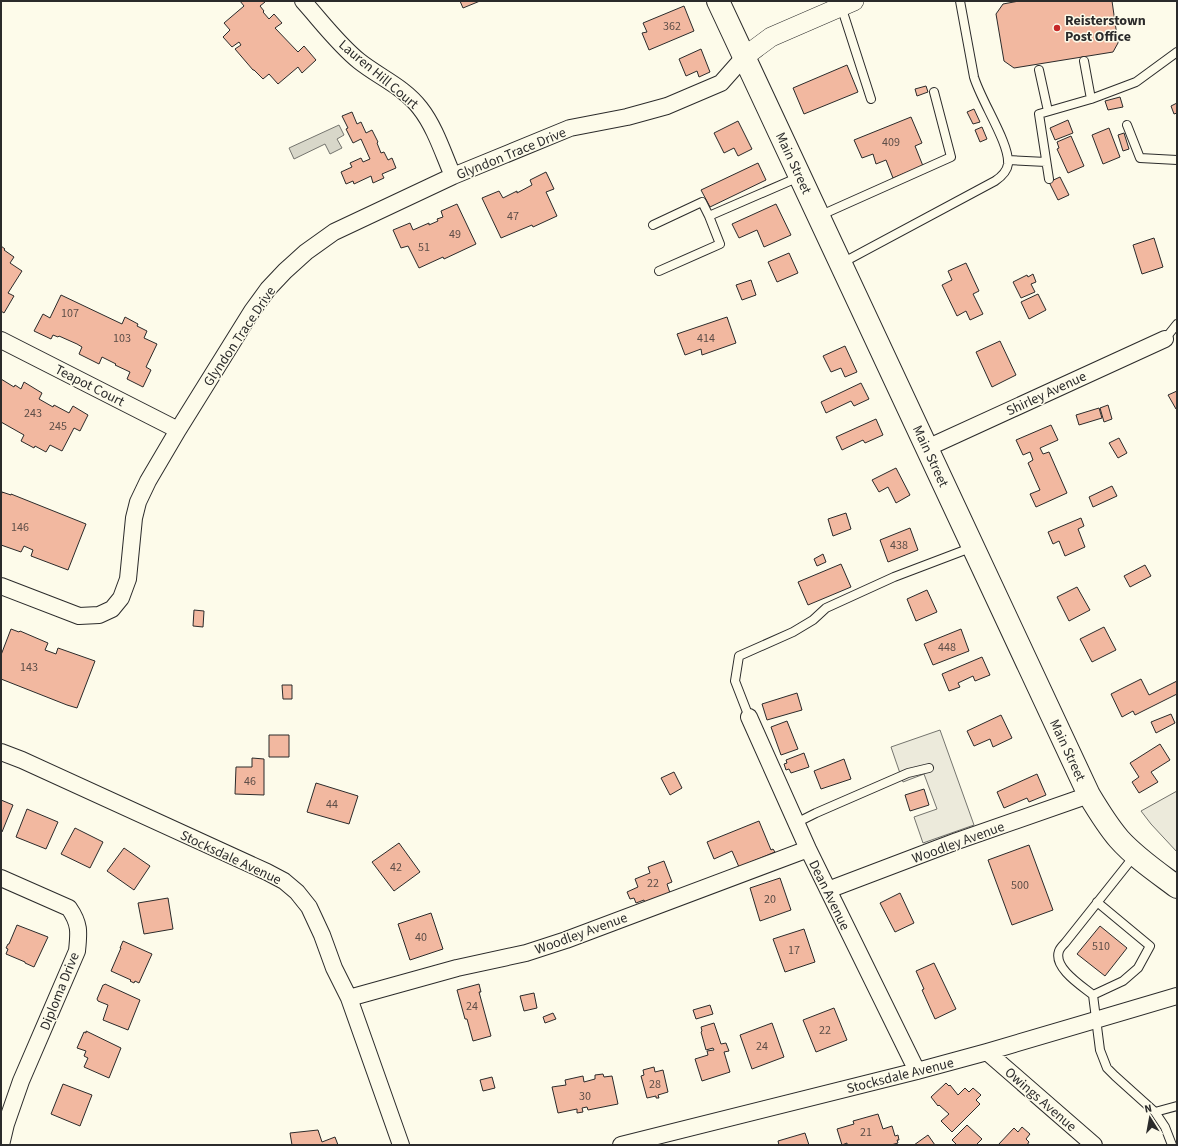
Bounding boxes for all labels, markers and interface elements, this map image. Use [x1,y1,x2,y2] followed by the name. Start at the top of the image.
[1065,11,1146,47] place label: Reisterstown Post Office
[663,18,681,35] house number: 362
[1052,23,1062,33] marker: Reisterstown Post Office
[334,35,423,114] street label: Lauren Hill Court
[453,123,569,185] street label: Glyndon Trace Drive
[770,129,816,198] street label: Main Street
[882,134,900,151] house number: 409
[507,208,519,225] house number: 47
[449,226,461,243] house number: 49
[418,239,430,256] house number: 51
[199,282,281,391] street label: Glyndon Trace Drive
[61,305,79,322] house number: 107
[113,330,131,347] house number: 103
[697,330,715,347] house number: 414
[51,360,128,412] street label: Teapot Court
[1003,367,1090,421] street label: Shirley Avenue
[24,405,42,422] house number: 243
[49,418,67,435] house number: 245
[907,422,953,491] street label: Main Street
[11,519,29,536] house number: 146
[890,537,908,554] house number: 438
[938,639,956,656] house number: 448
[20,659,38,676] house number: 143
[1044,716,1090,785] street label: Main Street
[244,773,256,790] house number: 46
[326,796,338,813] house number: 44
[909,817,1007,869] street label: Woodley Avenue
[177,826,285,890] street label: Stocksdale Avenue
[803,857,855,934] street label: Dean Avenue
[390,859,402,876] house number: 42
[647,875,659,892] house number: 22
[1011,877,1029,894] house number: 500
[764,891,776,908] house number: 20
[532,908,630,960] street label: Woodley Avenue
[415,929,427,946] house number: 40
[1092,938,1110,955] house number: 510
[788,942,800,959] house number: 17
[35,949,85,1034] street label: Diploma Drive
[466,998,478,1015] house number: 24
[819,1022,831,1039] house number: 22
[756,1038,768,1055] house number: 24
[845,1053,956,1099] street label: Stocksdale Avenue
[1000,1063,1081,1137] street label: Owings Avenue
[649,1076,661,1093] house number: 28
[579,1088,591,1105] house number: 30
[1130,1098,1170,1138] north arrow
[1143,1101,1153,1117] text: N
[860,1124,872,1141] house number: 21

